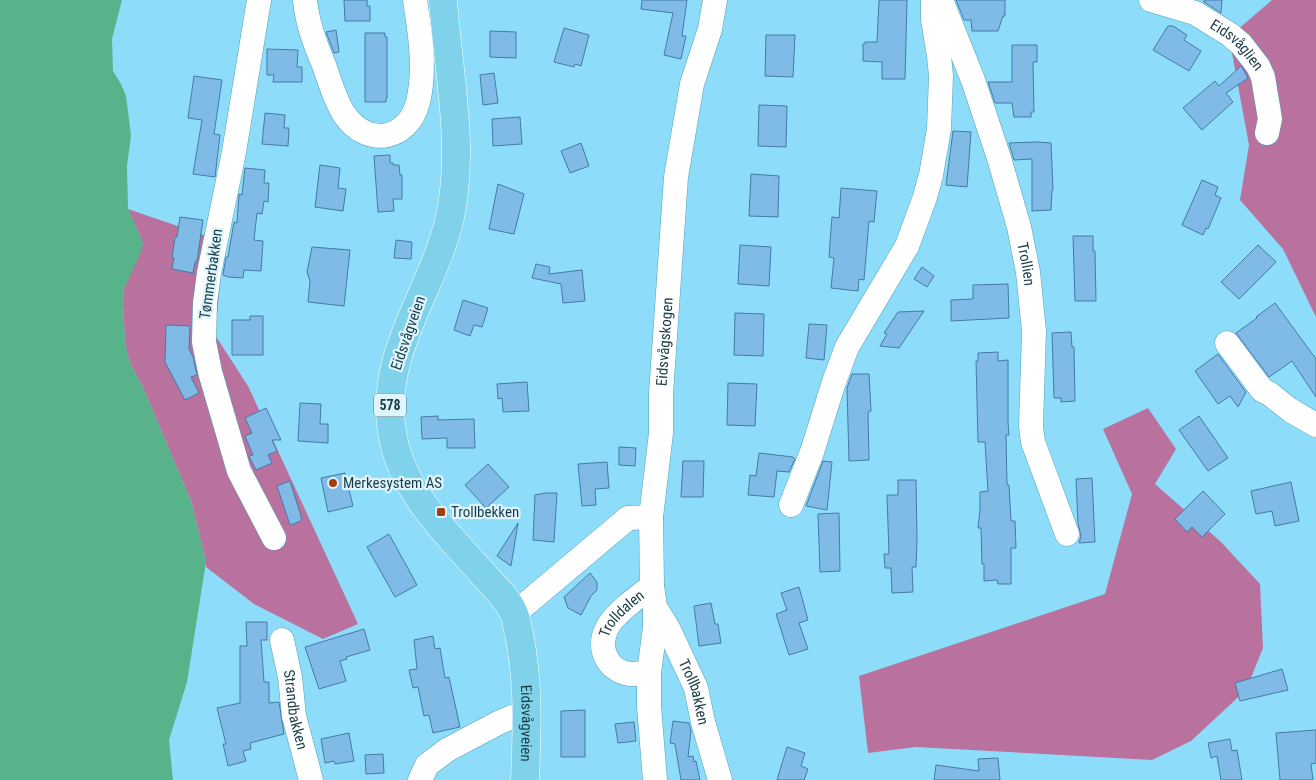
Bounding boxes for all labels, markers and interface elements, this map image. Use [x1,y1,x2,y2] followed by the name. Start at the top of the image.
[1207,16,1267,74] street label: Eidsvåglien
[196,228,226,320] street label: Tømmerbakken
[1013,241,1038,287] street label: Trollien
[387,294,429,372] street label: Eidsvågveien
[653,297,677,387] street label: Eidsvågskogen
[374,394,406,416] road number: 578
[343,474,442,492] place label: Merkesystem AS
[327,477,339,489] marker: Merkesystem AS
[451,503,519,521] place label: Trollbekken
[435,506,447,518] marker: Trollbekken
[595,586,648,639] street label: Trolldalen
[675,656,712,726] street label: Trollbakken
[280,668,312,751] street label: Strandbakken
[517,684,536,762] street label: Eidsvågveien

